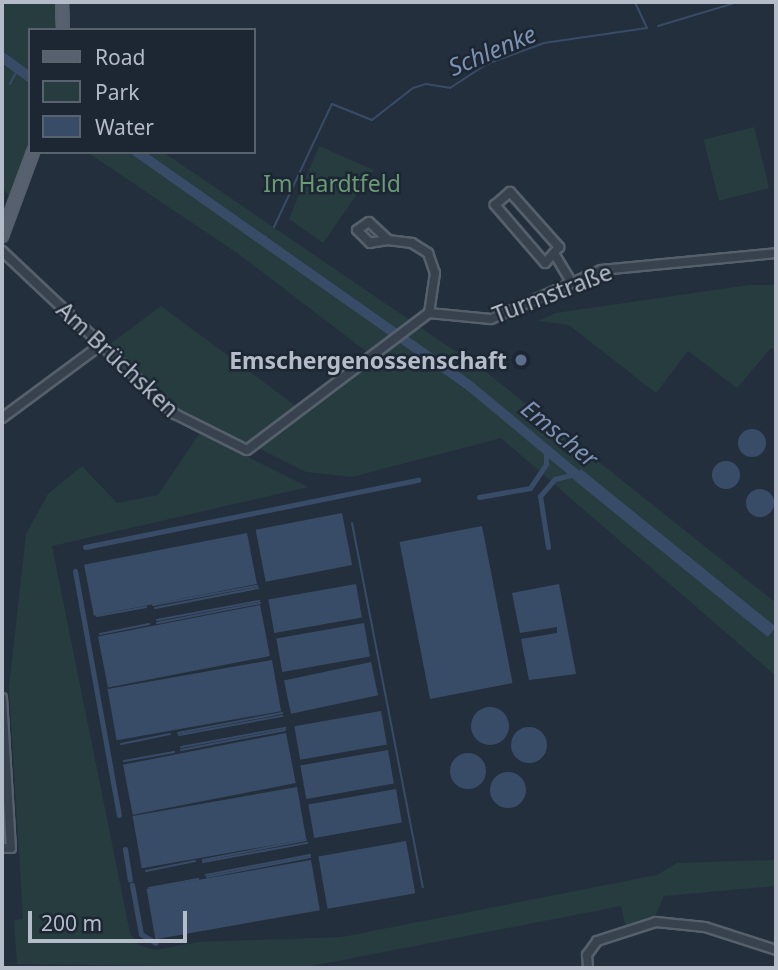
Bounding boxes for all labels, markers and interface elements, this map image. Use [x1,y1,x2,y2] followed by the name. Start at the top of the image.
[444,19,540,81] water label: Schlenke
[28,28,256,154] legend
[95,43,145,71] text: Road
[95,78,139,106] text: Park
[95,113,154,141] text: Water
[263,169,401,197] park label: Im Hardtfeld
[488,258,616,328] street label: Turmstraße
[51,296,185,422] street label: Am Brüchsken
[229,346,507,374] place label: Emschergenossenschaft
[513,352,529,368] marker: Emschergenossenschaft
[516,393,604,473] water label: Emscher
[32,897,191,941] scale bar
[41,909,102,937] text: 200 m

